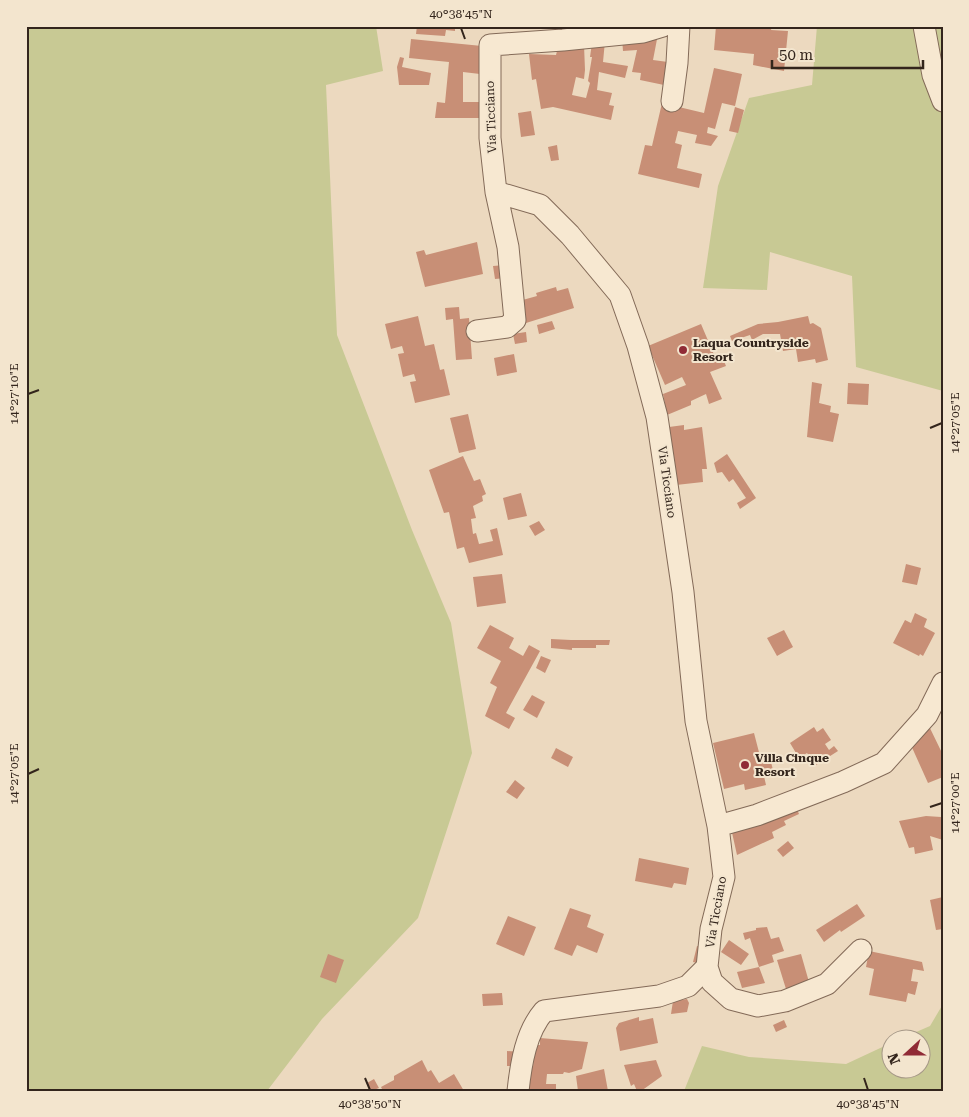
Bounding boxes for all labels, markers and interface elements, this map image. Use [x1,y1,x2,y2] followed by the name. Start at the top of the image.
[429,7,493,21] text: 40°38'45"N
[772,38,923,70] scale bar
[779,46,814,64] text: 50 m
[483,81,499,153] street label: Via Ticciano
[693,336,809,364] place label: Laqua Countryside Resort
[677,344,689,356] marker: Laqua Countryside Resort
[7,363,21,425] text: 14°27'10"E
[948,392,962,454] text: 14°27'05"E
[655,445,679,519] street label: Via Ticciano
[7,743,21,805] text: 14°27'05"E
[755,751,829,779] place label: Villa Cinque Resort
[739,759,751,771] marker: Villa Cinque Resort
[948,772,962,834] text: 14°27'00"E
[703,875,729,949] street label: Via Ticciano
[882,1030,932,1080] north arrow
[884,1051,903,1067] text: N
[338,1097,402,1111] text: 40°38'50"N
[836,1097,900,1111] text: 40°38'45"N

